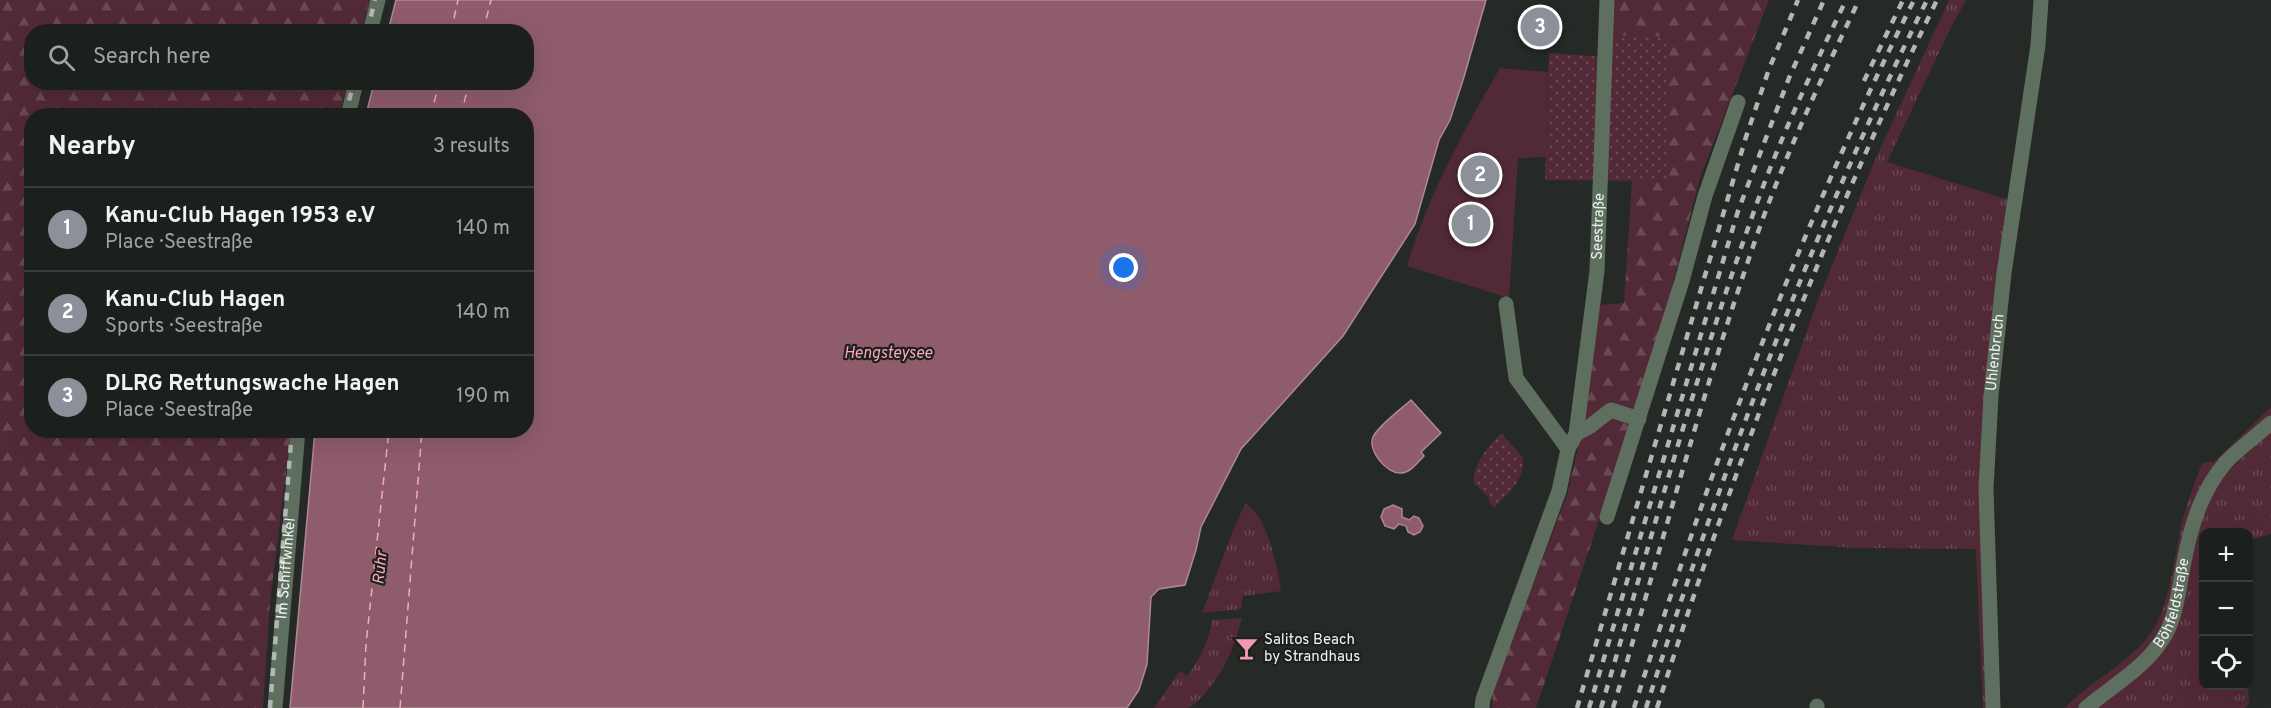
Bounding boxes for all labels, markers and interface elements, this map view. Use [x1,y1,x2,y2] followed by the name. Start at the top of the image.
[1520,4,1560,50] pin: 3
[24,24,534,90] search box
[45,41,78,74] icon: search
[93,44,211,71] text: Search here
[48,131,136,164] text: Nearby
[433,134,510,160] text: 3 results
[1460,152,1500,198] pin: 2
[1588,193,1609,260] street label: Seestraße
[1452,202,1490,246] pin: 1
[105,203,376,230] text: Kanu-Club Hagen 1953 e.V
[64,216,72,242] text: 1
[456,216,510,242] text: 140 m
[105,230,253,256] text: Place · Seestraße
[1109,253,1138,282] your location
[105,287,285,314] text: Kanu-Club Hagen
[61,300,74,326] text: 2
[456,300,510,326] text: 140 m
[1982,313,2009,392] street label: Uhlenbruch
[105,314,263,340] text: Sports · Seestraße
[844,344,933,364] water label: Hengsteysee
[105,371,400,398] text: DLRG Rettungswache Hagen
[62,384,74,410] text: 3
[456,384,510,410] text: 190 m
[105,398,253,424] text: Place · Seestraße
[273,517,300,620] street label: Im Schiffwinkel
[2199,528,2253,690] map controls
[2199,528,2253,582] button: +
[369,548,393,586] water label: Ruhr
[2149,557,2194,652] street label: Böhfeldstraße
[2199,582,2253,636] button: −
[1264,631,1360,667] place label: Salitos Beach by Strandhaus
[1233,636,1259,662] bar icon: Salitos Beach by Strandhaus
[2199,636,2253,690] button: locate

